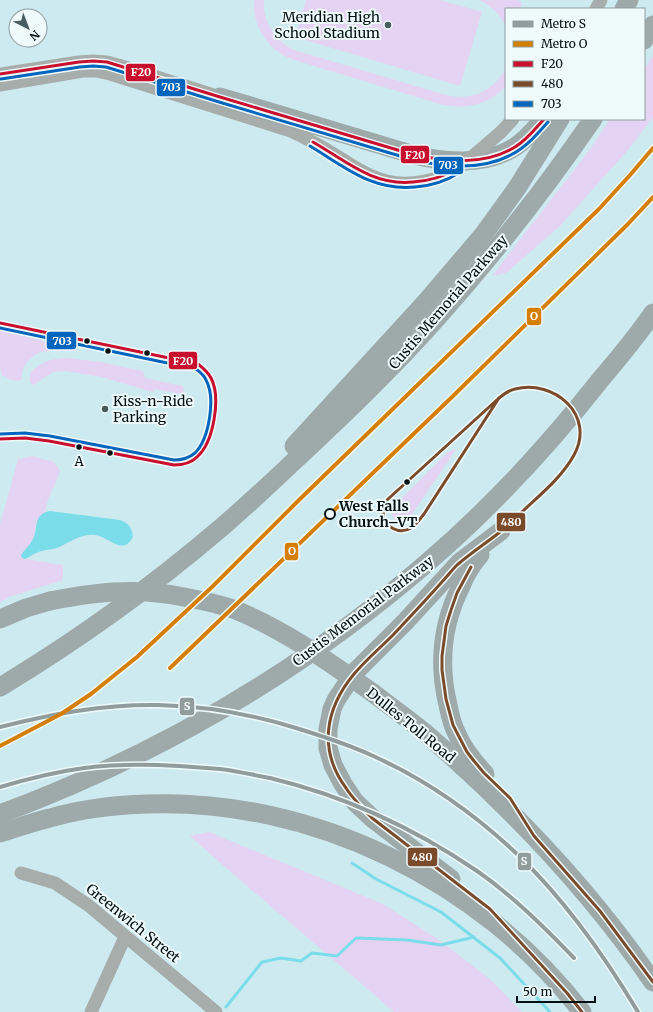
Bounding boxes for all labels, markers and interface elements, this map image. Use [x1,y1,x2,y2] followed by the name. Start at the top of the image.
[8,8,48,48] north arrow
[274,8,380,42] place label: Meridian High School Stadium
[505,8,645,120] legend
[541,16,586,31] text: Metro S
[383,20,393,30] marker: Meridian High School Stadium
[27,27,43,44] text: N
[541,36,588,51] text: Metro O
[541,56,563,71] text: F20
[125,63,156,82] line badge: F20
[131,65,151,79] text: F20
[541,76,563,91] text: 480
[156,78,186,97] line badge: 703
[161,80,181,94] text: 703
[541,96,562,111] text: 703
[400,145,430,164] line badge: F20
[405,148,425,162] text: F20
[433,156,464,175] line badge: 703
[438,158,458,172] text: 703
[385,230,512,373] street label: Custis Memorial Parkway
[526,307,542,326] line badge: O
[530,309,538,323] text: O
[46,331,77,350] line badge: 703
[52,334,72,348] text: 703
[82,336,92,346] unlabelled marker
[103,346,113,356] unlabelled marker
[142,348,152,358] unlabelled marker
[168,351,198,370] line badge: F20
[173,354,193,368] text: F20
[113,392,193,426] place label: Kiss-n-Ride Parking
[100,404,110,414] marker: Kiss-n-Ride Parking
[74,442,84,452] marker: A
[105,448,115,458] unlabelled marker
[73,453,84,470] place label: A
[402,477,412,487] unlabelled marker
[338,497,417,531] place label: West Falls Church–VT
[324,508,336,520] marker: West Falls Church–VT
[496,512,526,532] line badge: 480
[501,515,521,529] text: 480
[284,542,299,561] line badge: O
[288,544,296,558] text: O
[289,551,438,670] street label: Custis Memorial Parkway
[363,684,459,767] street label: Dulles Toll Road
[179,697,195,716] line badge: S
[184,699,191,713] text: S
[407,847,438,867] line badge: 480
[412,850,432,864] text: 480
[517,852,532,871] line badge: S
[521,854,528,868] text: S
[82,880,184,967] street label: Greenwich Street
[517,978,595,1004] scale bar
[523,984,552,999] text: 50 m

